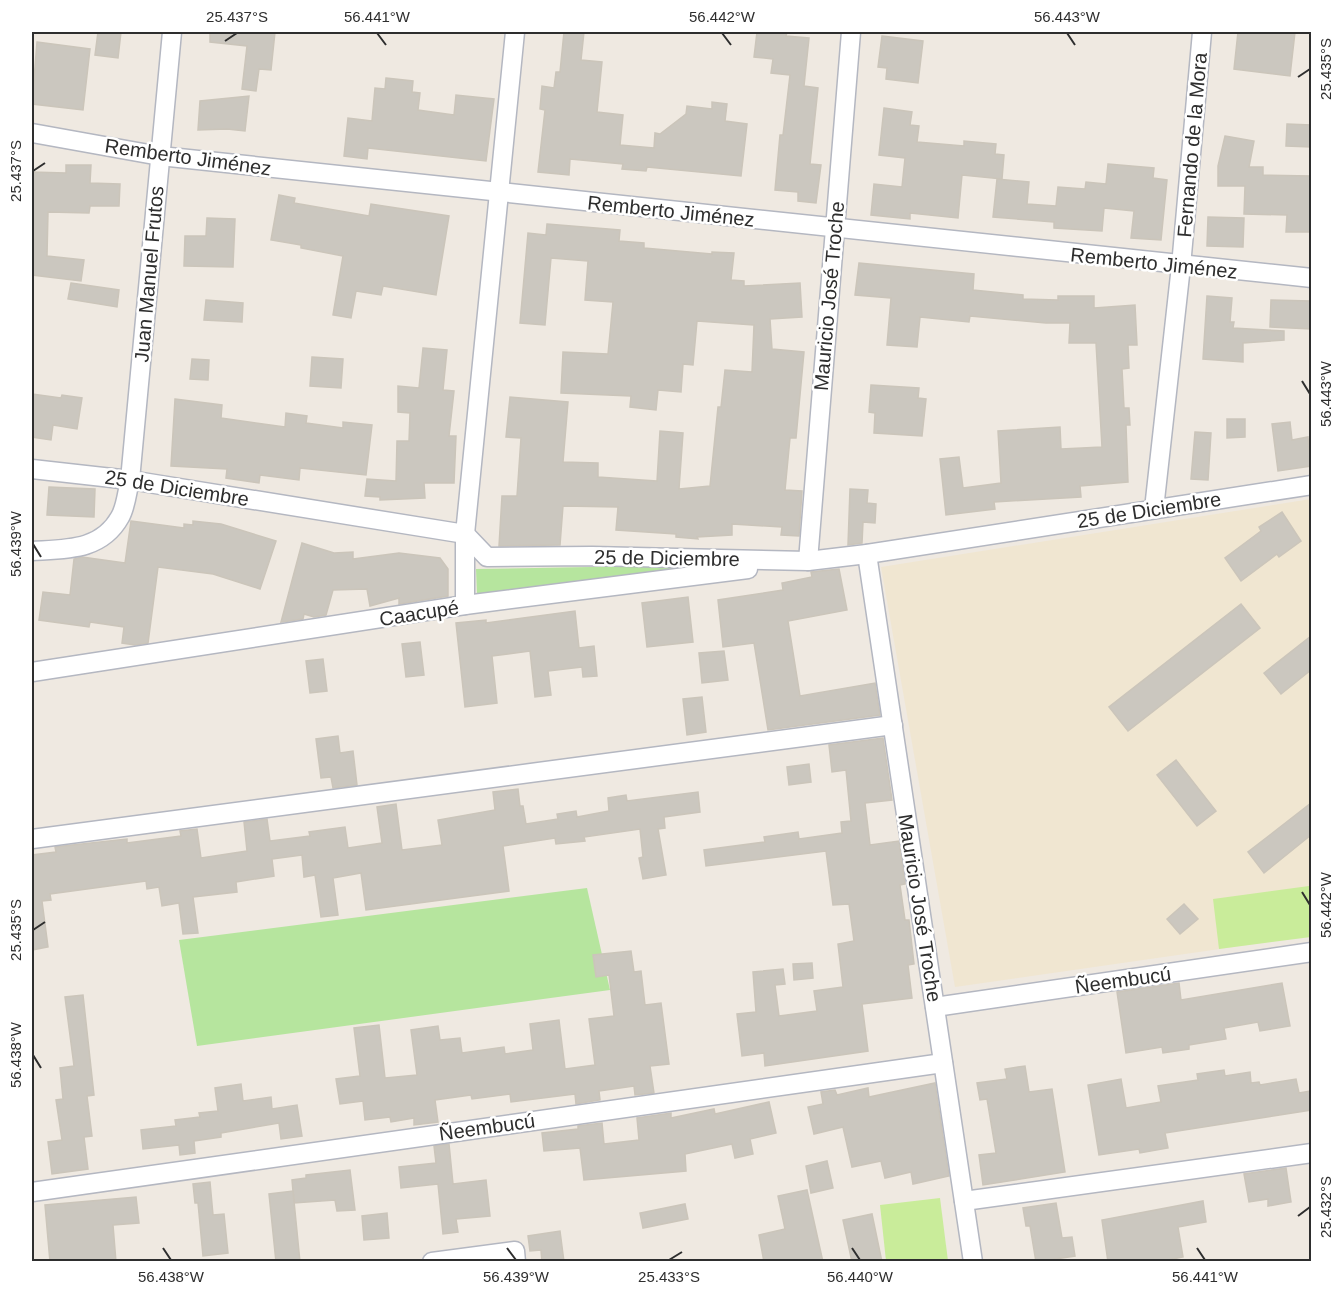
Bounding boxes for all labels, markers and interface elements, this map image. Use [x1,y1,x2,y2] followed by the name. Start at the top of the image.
[206,8,268,25] text: 25.437°S
[344,8,411,25] text: 56.441°W
[689,8,756,25] text: 56.442°W
[1034,8,1101,25] text: 56.443°W
[1317,38,1334,100] text: 25.435°S
[1173,51,1211,238] street label: Fernando de la Mora
[103,134,273,180] street label: Remberto Jiménez
[7,140,24,202] text: 25.437°S
[130,185,168,363] street label: Juan Manuel Frutos
[586,191,756,231] street label: Remberto Jiménez
[810,200,848,392] street label: Mauricio José Troche
[1069,243,1239,283] street label: Remberto Jiménez
[1317,360,1334,427] text: 56.443°W
[103,466,251,510] street label: 25 de Diciembre
[1075,488,1223,532] street label: 25 de Diciembre
[7,510,24,577] text: 56.439°W
[594,546,740,570] street label: 25 de Diciembre
[378,596,460,630] street label: Caacupé
[894,812,946,1004] street label: Mauricio José Troche
[1317,871,1334,938] text: 56.442°W
[7,899,24,961] text: 25.435°S
[1073,961,1172,998] street label: Ñeembucú
[7,1021,24,1088] text: 56.438°W
[437,1108,536,1145] street label: Ñeembucú
[1317,1176,1334,1238] text: 25.432°S
[138,1268,205,1285] text: 56.438°W
[483,1268,550,1285] text: 56.439°W
[638,1268,700,1285] text: 25.433°S
[827,1268,894,1285] text: 56.440°W
[1172,1268,1239,1285] text: 56.441°W

